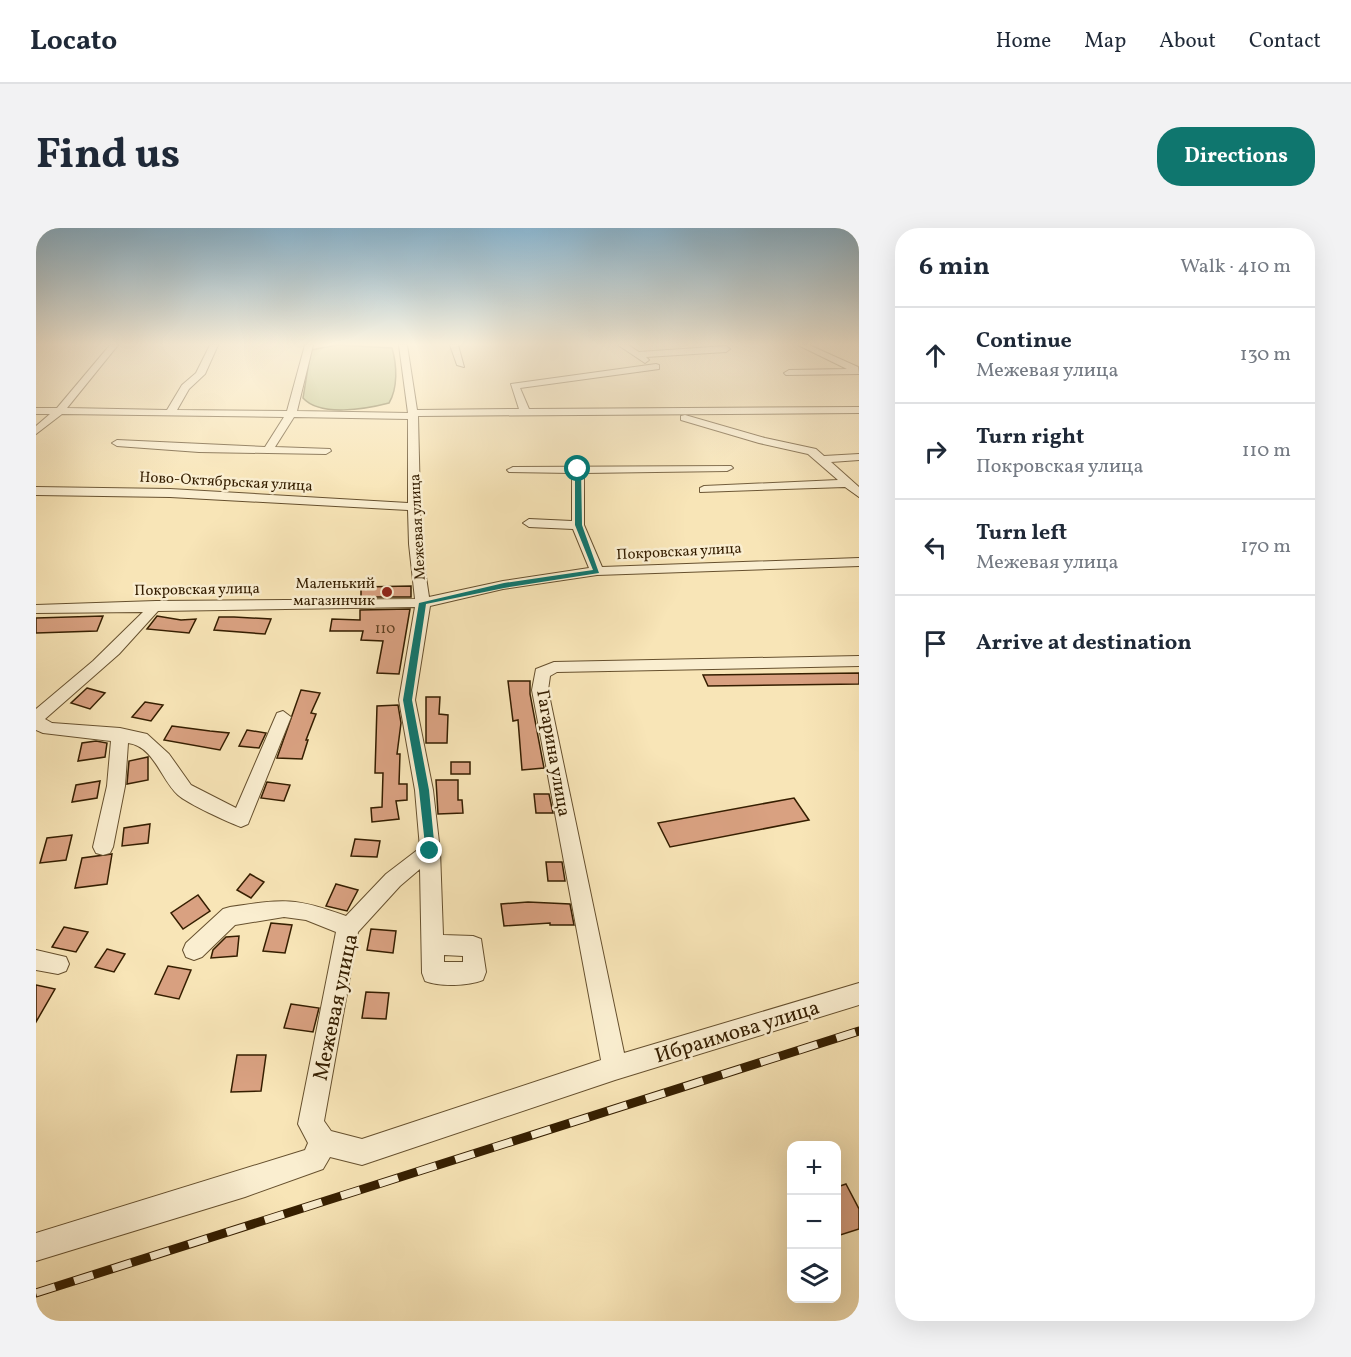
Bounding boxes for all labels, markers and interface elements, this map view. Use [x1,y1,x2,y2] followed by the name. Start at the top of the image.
[30,22,117,61] text: Locato
[996,27,1051,56] text: Home
[1084,27,1126,56] text: Map
[1159,27,1216,56] text: About
[1249,27,1321,56] text: Contact
[36,127,180,186] text: Find us
[1157,127,1315,186] button: Directions
[919,249,990,285] text: 6 min
[1180,253,1291,281] text: Walk · 410 m
[976,326,1072,357] text: Continue
[919,339,952,372] icon: ahead
[1240,341,1291,369] text: 130 m
[976,357,1118,385] text: Межевая улица
[976,422,1084,453] text: Turn right
[919,435,952,468] icon: right
[1242,437,1291,465] text: 110 m
[976,453,1143,481] text: Покровская улица
[564,455,590,481] route start
[139,467,313,498] street label: Ново-Октябрьская улица
[405,473,432,581] street label: Межевая улица
[976,518,1067,549] text: Turn left
[919,531,952,564] icon: left
[1241,533,1291,561] text: 170 m
[616,539,742,566] street label: Покровская улица
[976,549,1118,577] text: Межевая улица
[293,574,375,612] place label: Маленький магазинчик
[134,579,260,602] street label: Покровская улица
[380,585,394,599] marker: Маленький магазинчик
[375,619,395,640] house number: 110
[919,627,952,660] icon: arrive
[976,628,1192,659] text: Arrive at destination
[529,688,576,819] street label: Гагарина улица
[416,837,442,863] route end
[307,931,366,1083] street label: Межевая улица
[651,994,823,1071] street label: Ибраимова улица
[787,1141,841,1303] map controls
[787,1141,841,1195] button: +
[787,1195,841,1249] button: −
[787,1249,841,1303] button: layers

